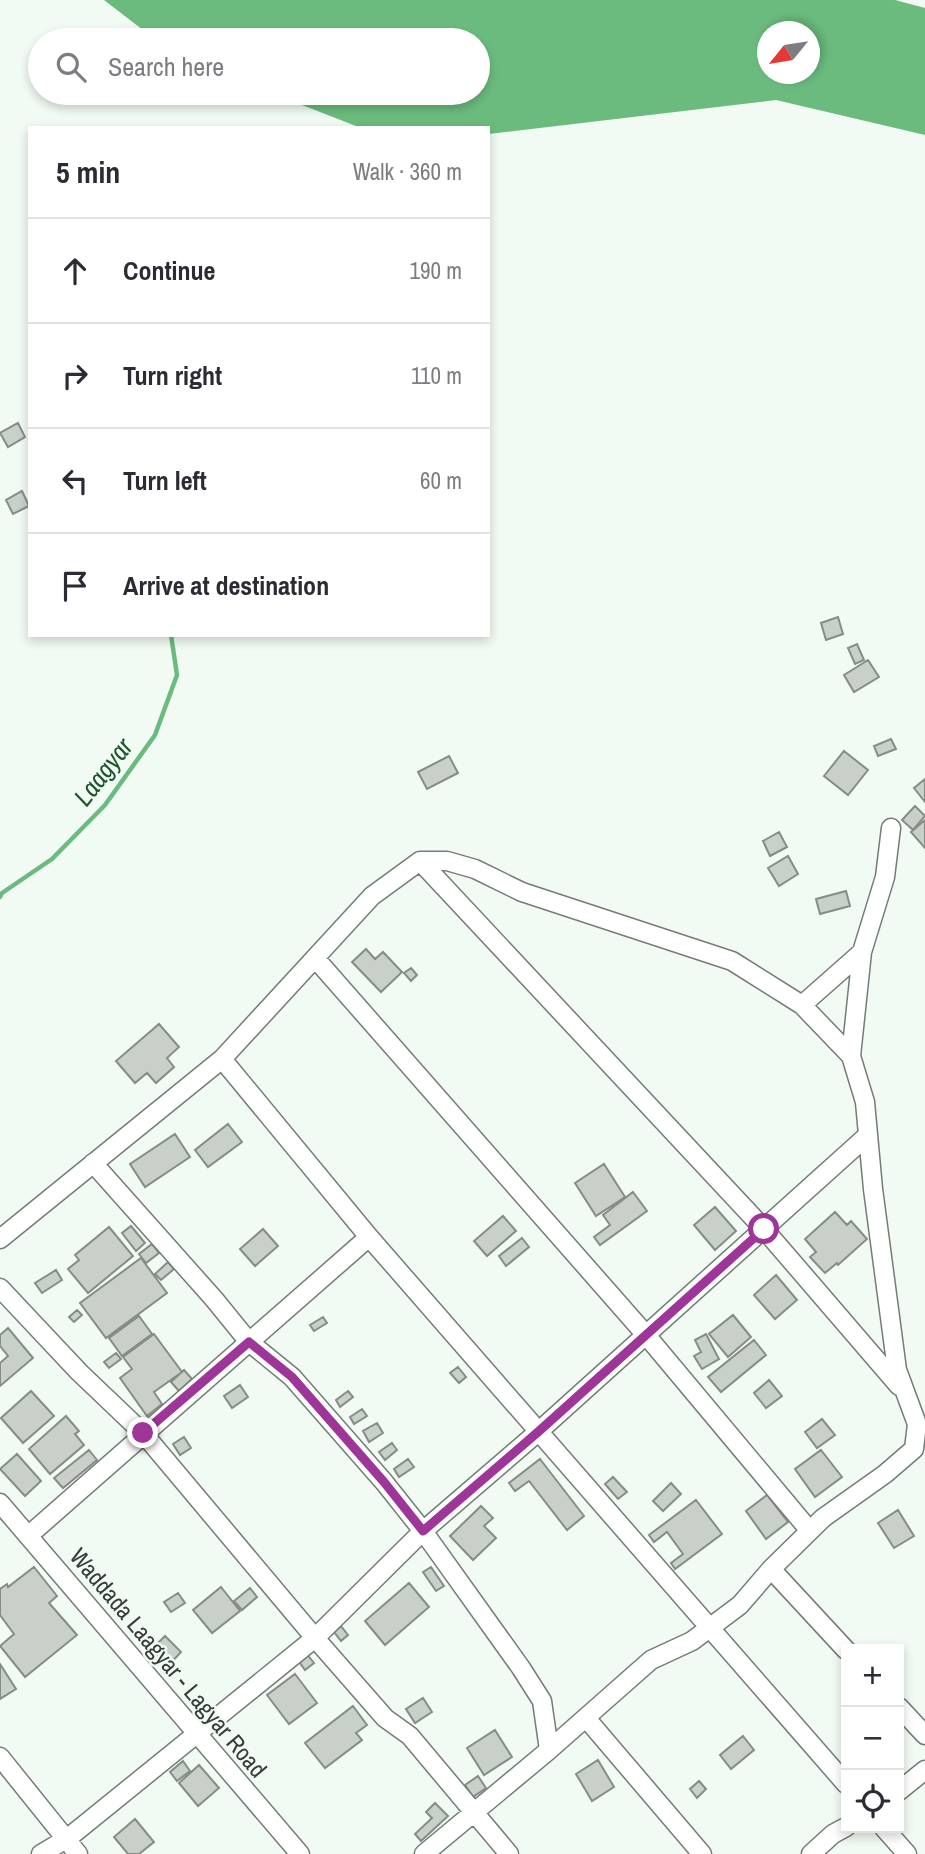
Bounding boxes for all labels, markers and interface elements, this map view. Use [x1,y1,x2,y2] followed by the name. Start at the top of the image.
[757,21,820,84] north arrow
[28,28,490,105] search box
[52,48,90,86] icon: search
[108,49,224,84] text: Search here
[56,152,120,192] text: 5 min
[353,156,462,187] text: Walk · 360 m
[56,252,94,290] icon: ahead
[123,253,215,288] text: Continue
[410,255,462,286] text: 190 m
[56,357,94,395] icon: right
[123,358,222,393] text: Turn right
[411,360,462,391] text: 110 m
[56,462,94,500] icon: left
[123,463,207,498] text: Turn left
[420,465,462,496] text: 60 m
[56,567,94,605] icon: arrive
[123,568,329,603] text: Arrive at destination
[65,730,141,813] water label: Laagyar
[748,1213,779,1244] route start
[127,1417,158,1448] route end
[63,1541,274,1784] street label: Waddada Laagyar - Lagyar Road
[841,1644,904,1833] map controls
[841,1644,904,1707] button: +
[841,1707,904,1770] button: −
[841,1770,904,1833] button: locate

